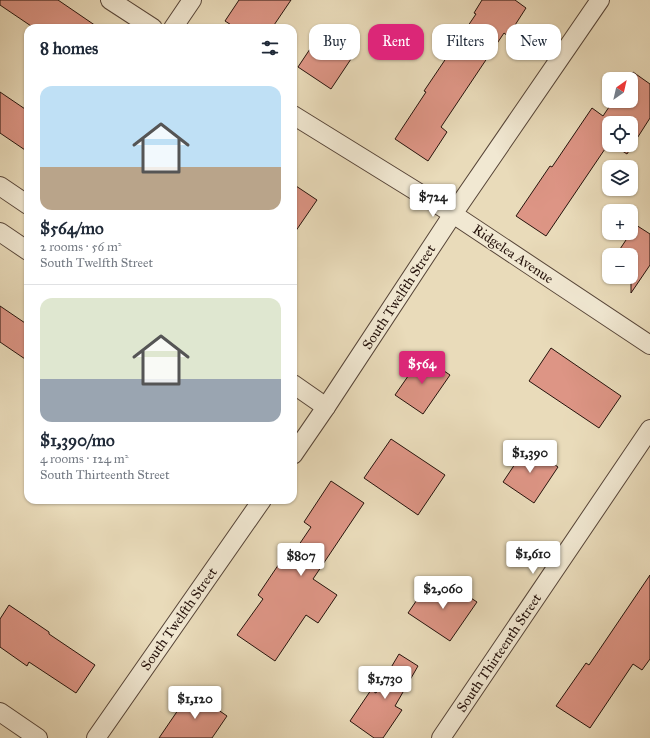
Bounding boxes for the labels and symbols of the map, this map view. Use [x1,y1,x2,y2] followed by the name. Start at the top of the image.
[602,72,638,108] north arrow
[409,184,457,218] pin: $724
[469,221,557,287] street label: Ridgelea Avenue
[359,241,439,353] street label: South Twelfth Street
[398,351,446,385] pin: $564
[497,440,563,474] pin: $1,390
[500,541,566,575] pin: $1,610
[277,543,325,577] pin: $807
[137,564,221,674] street label: South Twelfth Street
[410,576,476,610] pin: $2,060
[453,590,545,716] street label: South Thirteenth Street
[352,666,418,700] pin: $1,730
[162,686,228,720] pin: $1,120

